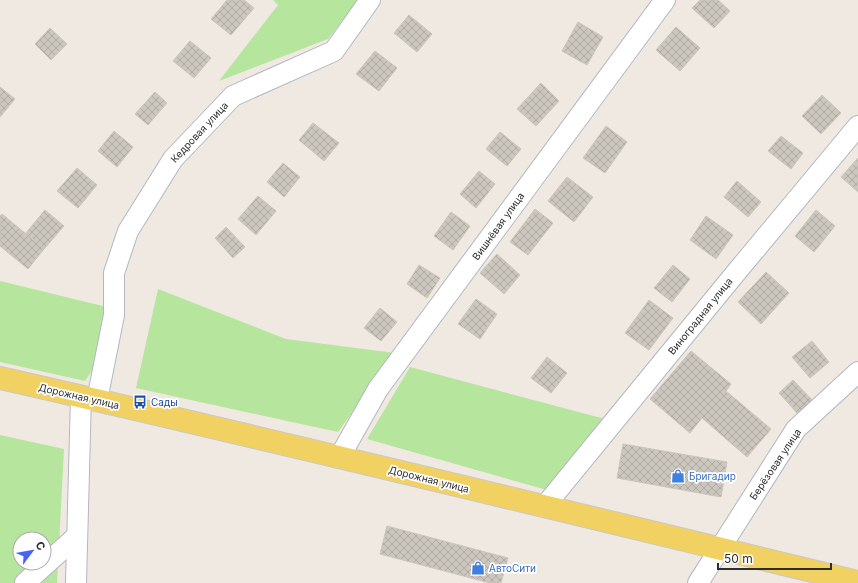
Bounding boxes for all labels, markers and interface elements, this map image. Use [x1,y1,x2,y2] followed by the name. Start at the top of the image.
[168,99,230,165] street label: Кедровая улица
[469,190,527,262] street label: Вишнёвая улица
[665,275,735,357] street label: Виноградная улица
[37,381,121,411] street label: Дорожная улица
[132,394,148,410] bus stop icon: Сады
[151,396,178,408] place label: Сады
[747,426,803,502] street label: Берёзовая улица
[388,463,470,495] street label: Дорожная улица
[670,468,686,484] shop icon: Бригадир
[689,470,736,482] place label: Бригадир
[12,531,52,571] north arrow
[32,539,49,553] text: С
[718,545,831,571] scale bar
[724,551,753,566] text: 50 m
[470,560,486,576] shop icon: АвтоСити
[489,562,536,574] place label: АвтоСити

